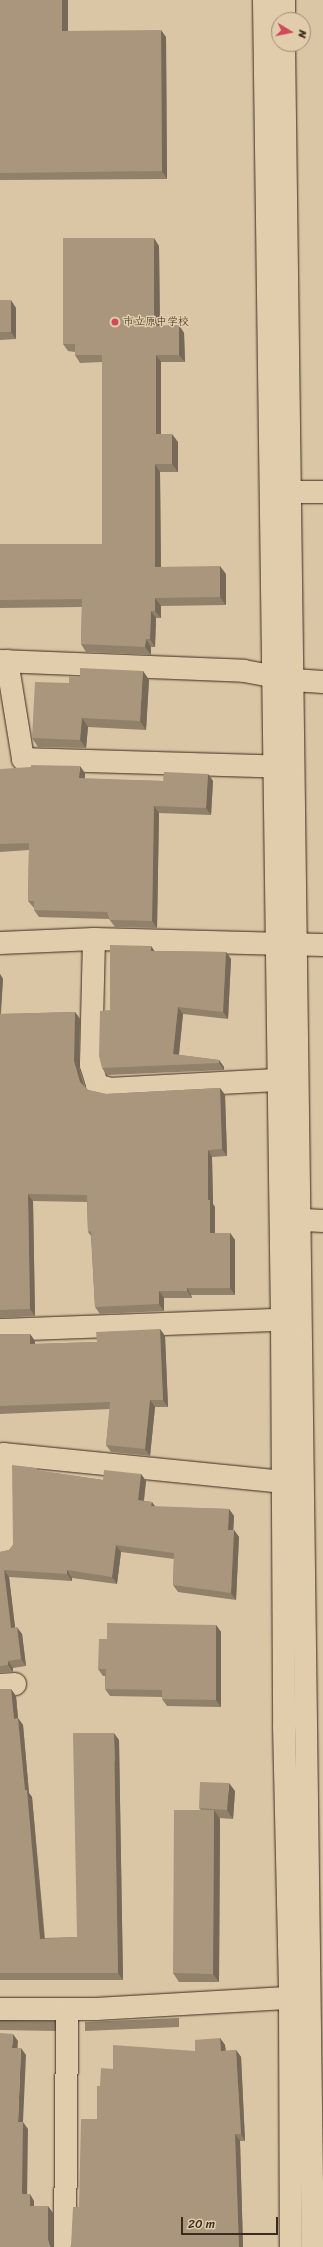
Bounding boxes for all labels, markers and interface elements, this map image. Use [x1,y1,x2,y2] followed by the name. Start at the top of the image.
[271,12,311,52] north arrow
[292,29,312,39] text: N
[123,315,189,329] place label: 市立原中学校
[110,317,120,327] marker: 市立原中学校
[183,2209,280,2235] scale bar
[188,2213,215,2235] text: 20 m

